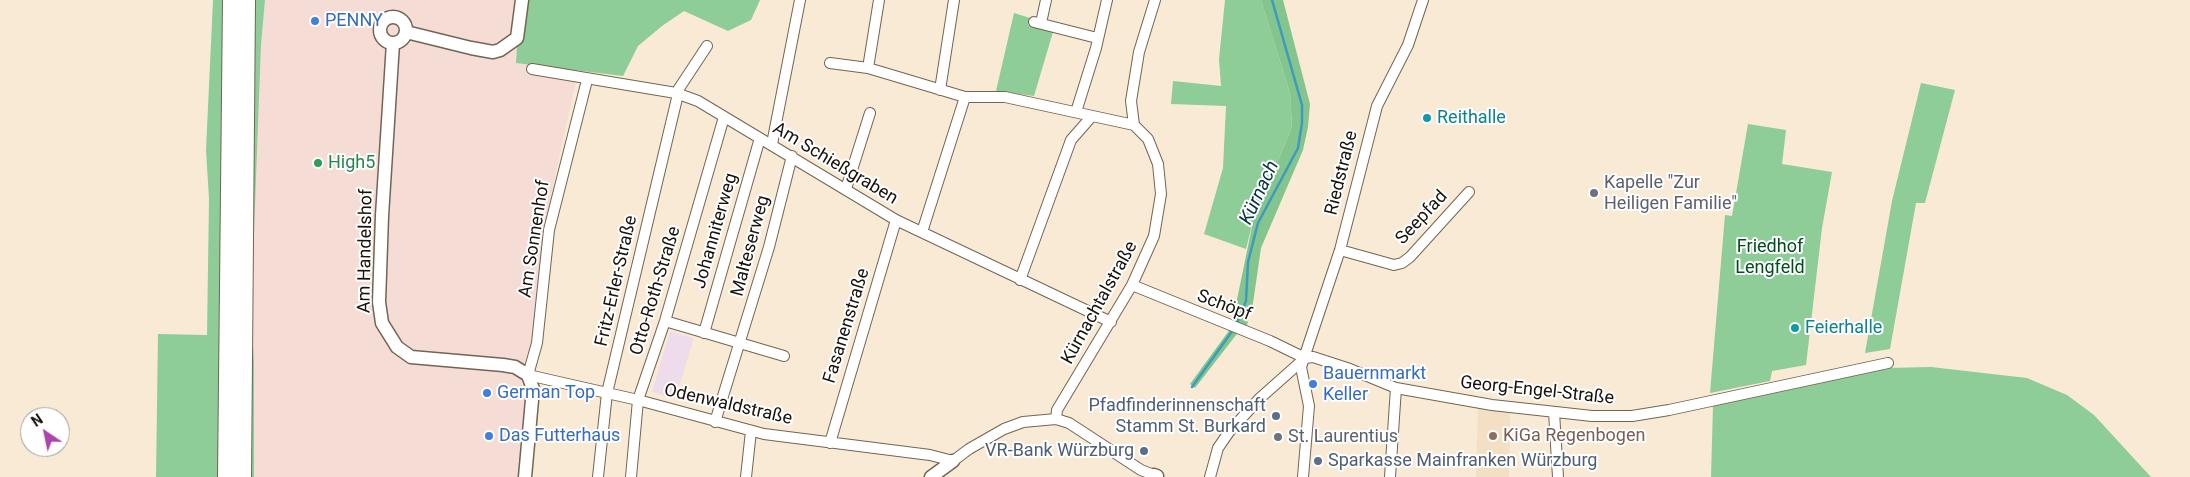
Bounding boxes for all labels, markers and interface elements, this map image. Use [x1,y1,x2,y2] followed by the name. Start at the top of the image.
[325,10,383,32] place label: PENNY
[309,15,321,27] marker: PENNY
[1437,107,1506,129] place label: Reithalle
[1421,112,1433,124] marker: Reithalle
[769,118,901,210] street label: Am Schießgraben
[1321,129,1363,217] street label: Riedstraße
[328,152,375,174] place label: High5
[312,157,324,169] marker: High5
[1235,157,1285,229] water label: Kürnach
[689,171,743,291] street label: Johanniterweg
[1604,172,1737,214] place label: Kapelle "Zur Heiligen Familie"
[515,179,555,299] street label: Am Sonnenhof
[1392,186,1452,250] street label: Seepfad
[1588,187,1600,199] marker: Kapelle "Zur Heiligen Familie"
[354,189,378,313] street label: Am Handelshof
[727,193,775,299] street label: Malteserweg
[591,213,643,349] street label: Fritz-Erler-Straße
[626,224,686,358] street label: Otto-Roth-Straße
[1735,236,1805,278] park label: Friedhof Lengfeld
[1057,238,1143,368] street label: Kürnachtalstraße
[819,266,875,386] street label: Fasanenstraße
[1194,286,1254,326] street label: Schöpf
[1805,317,1882,339] place label: Feierhalle
[1789,322,1801,334] marker: Feierhalle
[1323,363,1426,406] place label: Bauernmarkt Keller
[1459,372,1615,410] street label: Georg-Engel-Straße
[1307,378,1319,390] marker: Bauernmarkt Keller
[662,380,794,430] street label: Odenwaldstraße
[497,382,595,404] place label: German Top
[481,387,493,399] marker: German Top
[1088,395,1266,438] place label: Pfadfinderinnenschaft Stamm St. Burkard
[20,407,70,457] north arrow
[1270,410,1282,422] marker: Pfadfinderinnenschaft Stamm St. Burkard
[29,411,46,430] text: N
[499,425,620,447] place label: Das Futterhaus
[1503,425,1645,447] place label: KiGa Regenbogen
[1288,426,1398,448] place label: St. Laurentius
[483,430,495,442] marker: Das Futterhaus
[1487,430,1499,442] marker: KiGa Regenbogen
[1272,431,1284,443] marker: St. Laurentius
[985,440,1134,462] place label: VR-Bank Würzburg
[1138,445,1150,457] marker: VR-Bank Würzburg
[1328,450,1597,472] place label: Sparkasse Mainfranken Würzburg
[1312,455,1324,467] marker: Sparkasse Mainfranken Würzburg

